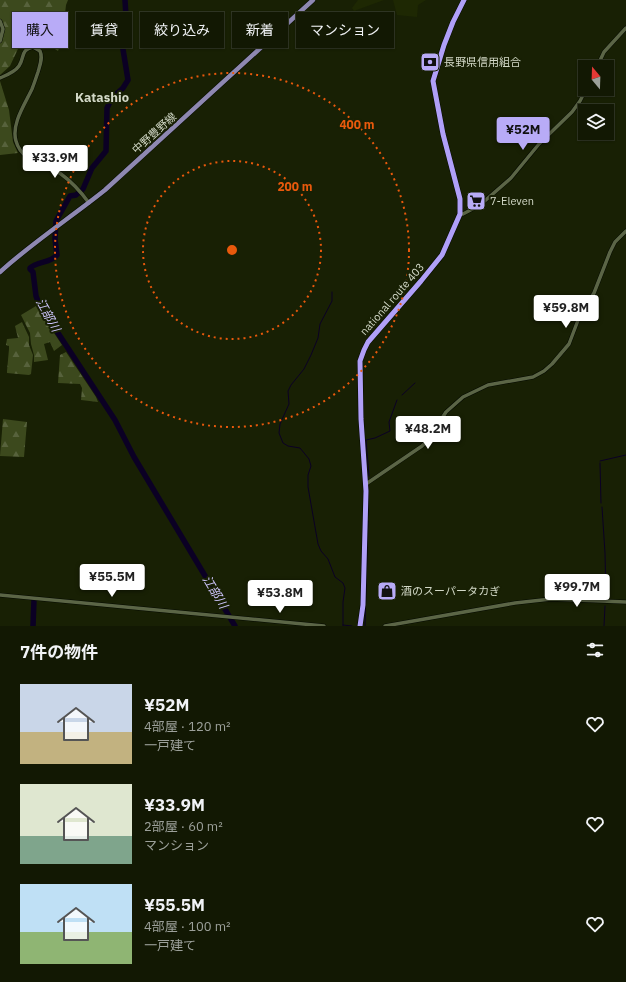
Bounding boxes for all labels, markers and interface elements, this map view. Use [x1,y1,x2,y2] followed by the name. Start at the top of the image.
[12,12,68,48] chip: 購入
[76,12,132,48] chip: 賃貸
[140,12,224,48] chip: 絞り込み
[232,12,288,48] chip: 新着
[296,12,394,48] chip: マンション
[419,51,441,73] bank icon: 長野県信用組合
[444,55,521,69] place label: 長野県信用組合
[578,60,614,96] north arrow
[578,60,614,140] map controls
[75,89,129,106] district label: Katashio
[578,104,614,140] button: layers
[129,109,179,157] street label: 中野豊野線
[339,117,375,132] text: 400 m
[499,117,547,151] pin: ¥52M
[506,121,540,138] text: ¥52M
[22,145,88,179] pin: ¥33.9M
[32,149,78,166] text: ¥33.9M
[277,179,313,194] text: 200 m
[465,190,487,212] supermarket icon: 7-Eleven
[490,194,534,208] place label: 7-Eleven
[225,243,239,257] centre of rings
[357,260,427,338] street label: national route 403
[33,295,65,336] water label: 江部川
[533,295,599,329] pin: ¥59.8M
[543,299,589,316] text: ¥59.8M
[395,416,461,450] pin: ¥48.2M
[405,420,451,437] text: ¥48.2M
[79,564,145,598] pin: ¥55.5M
[89,568,135,585] text: ¥55.5M
[200,572,232,613] water label: 江部川
[544,574,610,608] pin: ¥99.7M
[554,578,600,595] text: ¥99.7M
[247,580,313,614] pin: ¥53.8M
[376,580,398,602] shop icon: 酒のスーパータカぎ
[257,584,303,601] text: ¥53.8M
[401,584,500,598] place label: 酒のスーパータカぎ
[584,639,606,661] icon: filters
[20,641,98,663] text: 7件の物件
[144,694,189,716] text: ¥52M
[52,700,100,748] icon: home
[584,713,606,735] icon: heart
[144,718,231,735] text: 4部屋 · 120 m²
[144,737,196,754] text: 一戸建て
[144,794,205,816] text: ¥33.9M
[52,800,100,848] icon: home
[584,813,606,835] icon: heart
[144,818,223,835] text: 2部屋 · 60 m²
[144,837,209,854] text: マンション
[144,894,205,916] text: ¥55.5M
[52,900,100,948] icon: home
[584,913,606,935] icon: heart
[144,918,231,935] text: 4部屋 · 100 m²
[144,937,196,954] text: 一戸建て

